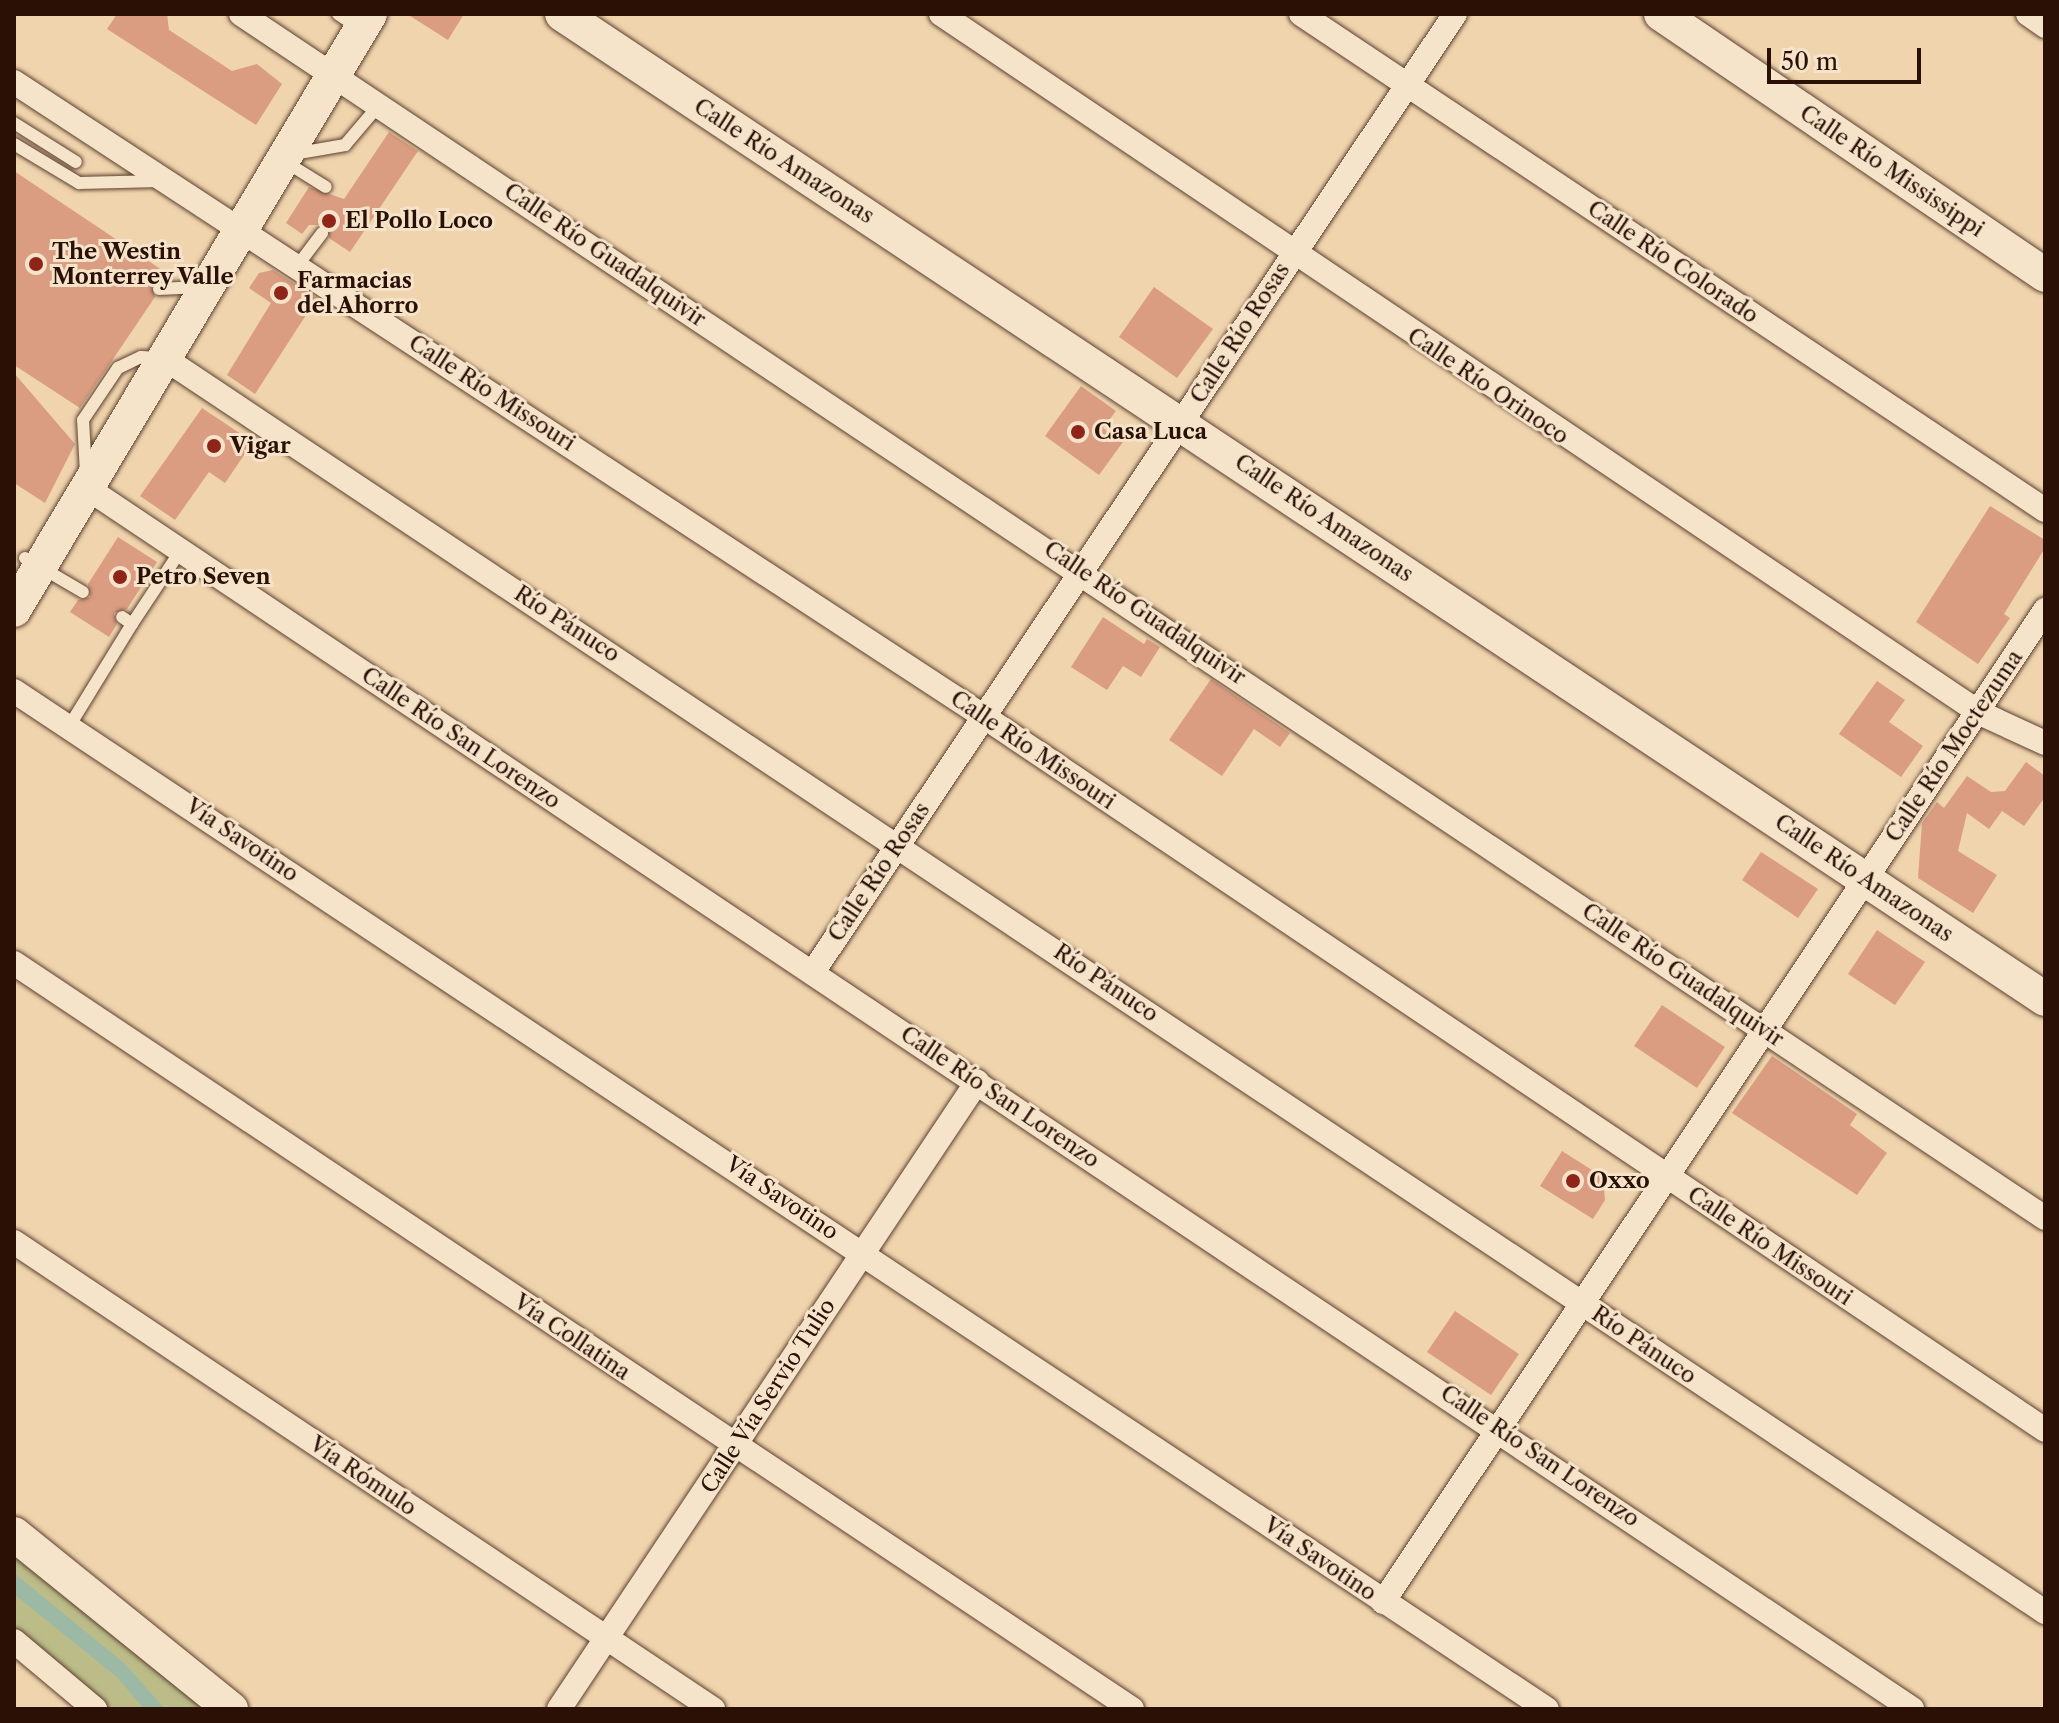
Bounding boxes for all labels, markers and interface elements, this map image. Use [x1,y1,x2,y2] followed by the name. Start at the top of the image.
[1771,32,1925,82] scale bar
[1781,47,1838,76] text: 50 m
[689,93,879,229] street label: Calle Río Amazonas
[1795,100,1989,242] street label: Calle Río Mississippi
[499,178,711,332] street label: Calle Río Guadalquivir
[1583,195,1763,329] street label: Calle Río Colorado
[345,208,493,234] place label: El Pollo Loco
[320,212,338,230] marker: El Pollo Loco
[52,238,235,290] place label: The Westin Monterrey Valle
[27,255,45,273] marker: The Westin Monterrey Valle
[1185,258,1295,408] street label: Calle Río Rosas
[297,267,419,318] place label: Farmacias del Ahorro
[272,284,290,302] marker: Farmacias del Ahorro
[1402,322,1574,450] street label: Calle Río Orinoco
[404,329,580,457] street label: Calle Río Missouri
[1094,419,1208,445] place label: Casa Luca
[1069,423,1087,441] marker: Casa Luca
[230,433,291,459] place label: Vigar
[205,437,223,455] marker: Vigar
[1230,448,1418,588] street label: Calle Río Amazonas
[1039,536,1251,690] street label: Calle Río Guadalquivir
[136,564,271,590] place label: Petro Seven
[111,568,129,586] marker: Petro Seven
[509,580,625,668] street label: Río Pánuco
[1880,645,2028,847] street label: Calle Río Moctezuma
[357,662,565,814] street label: Calle Río San Lorenzo
[946,685,1120,815] street label: Calle Río Missouri
[181,793,303,887] street label: Vía Savotino
[823,797,935,947] street label: Calle Río Rosas
[1770,808,1958,948] street label: Calle Río Amazonas
[1577,898,1789,1052] street label: Calle Río Guadalquivir
[1049,938,1163,1028] street label: Río Pánuco
[896,1021,1104,1173] street label: Calle Río San Lorenzo
[721,1151,843,1245] street label: Vía Savotino
[1589,1168,1650,1194] place label: Oxxo
[1564,1172,1582,1190] marker: Oxxo
[1683,1181,1857,1311] street label: Calle Río Missouri
[509,1288,635,1386] street label: Vía Collatina
[695,1293,841,1499] street label: Calle Vía Servio Tulio
[1587,1300,1701,1390] street label: Río Pánuco
[1436,1380,1644,1532] street label: Calle Río San Lorenzo
[305,1431,421,1521] street label: Vía Rómulo
[1259,1512,1381,1606] street label: Vía Savotino

